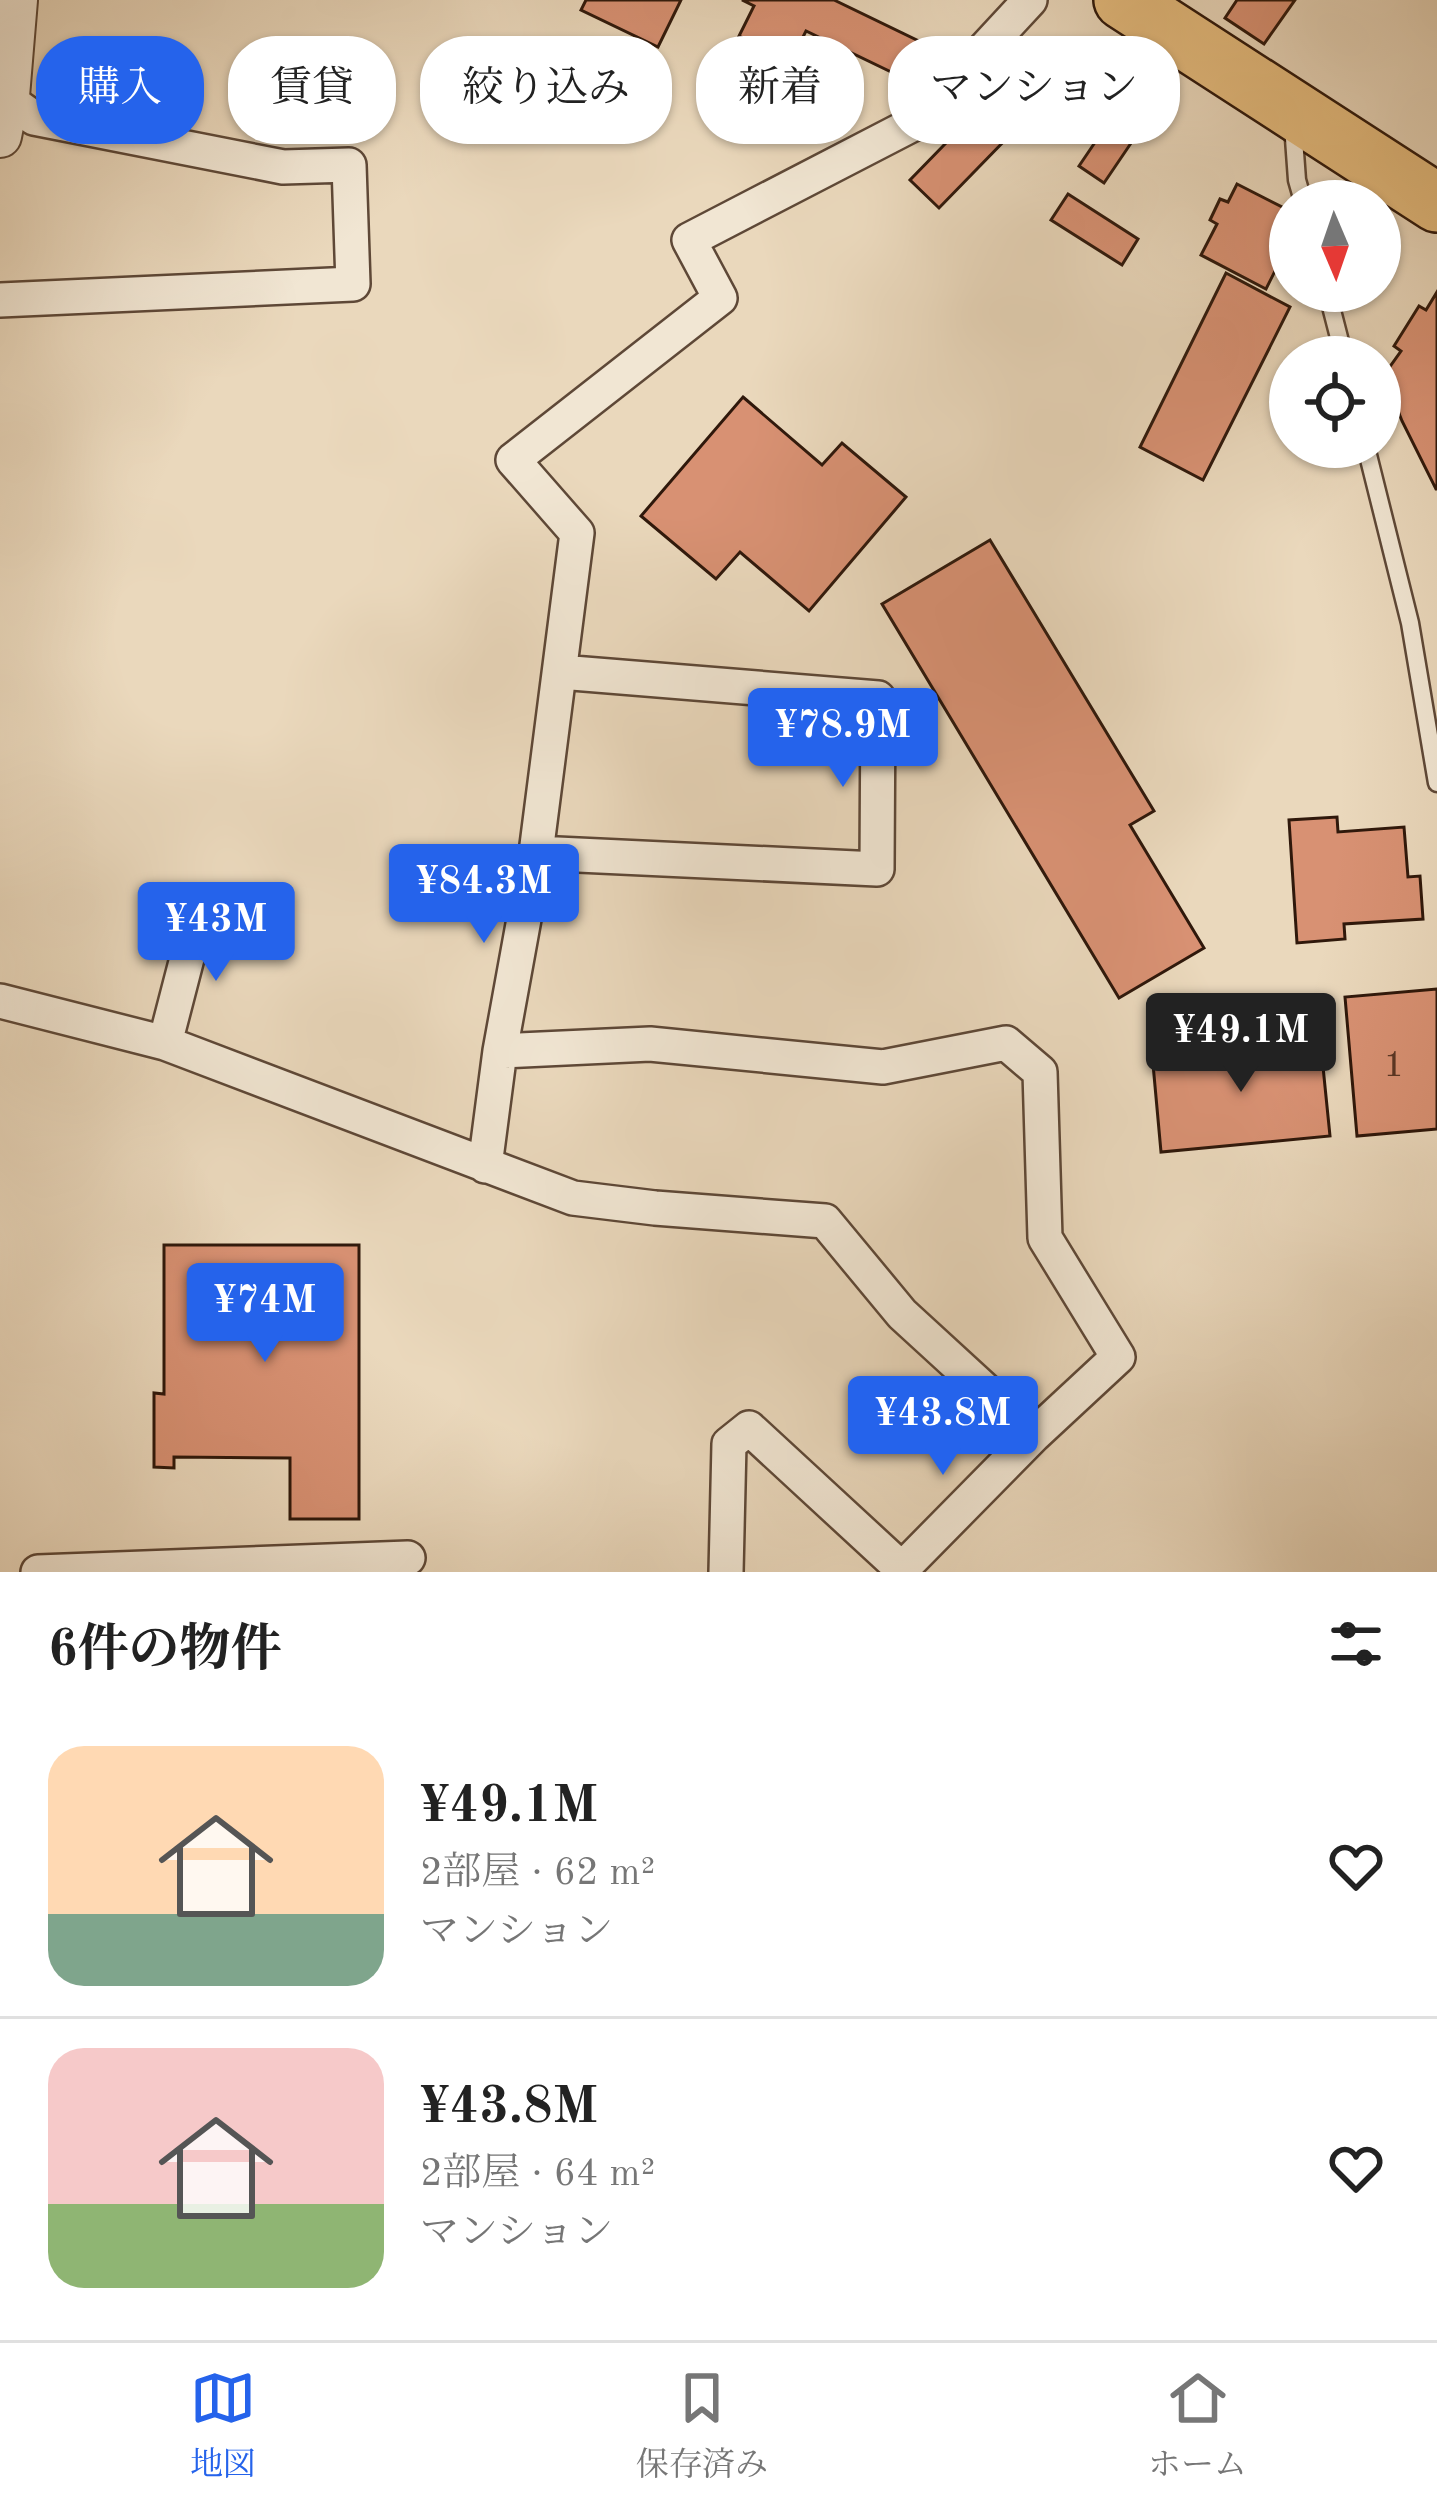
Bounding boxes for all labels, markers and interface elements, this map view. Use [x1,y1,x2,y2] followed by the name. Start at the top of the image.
[36,36,204,144] chip: 購入
[228,36,396,144] chip: 賃貸
[420,36,672,144] chip: 絞り込み
[696,36,864,144] chip: 新着
[888,36,1180,144] chip: マンション
[1269,180,1401,312] north arrow
[1269,180,1401,468] map controls
[1269,336,1401,468] button: locate
[745,688,941,790] pin: ¥78.9M
[775,707,911,746] text: ¥78.9M
[386,844,582,946] pin: ¥84.3M
[416,863,552,902] text: ¥84.3M
[145,882,287,984] pin: ¥43M
[165,901,267,940] text: ¥43M
[1143,993,1339,1095] pin: ¥49.1M
[1173,1012,1309,1051] text: ¥49.1M
[1384,1049,1404,1085] house number: 1
[194,1263,336,1365] pin: ¥74M
[214,1282,316,1321] text: ¥74M
[845,1376,1041,1478] pin: ¥43.8M
[875,1395,1011,1434] text: ¥43.8M
[1323,1611,1389,1677] icon: filters
[48,1626,282,1677] text: 6件の物件
[420,1782,598,1833] text: ¥49.1M
[144,1794,288,1938] icon: home
[1323,1833,1389,1899] icon: heart
[420,1854,655,1893] text: 2部屋 · 62 m²
[420,1913,613,1952] text: マンション
[420,2083,598,2134] text: ¥43.8M
[144,2096,288,2240] icon: home
[1323,2135,1389,2201] icon: heart
[420,2155,655,2194] text: 2部屋 · 64 m²
[420,2214,613,2253] text: マンション
[190,2365,256,2487] tab: 地図
[636,2365,768,2487] tab: 保存済み
[1148,2365,1247,2487] tab: ホーム

